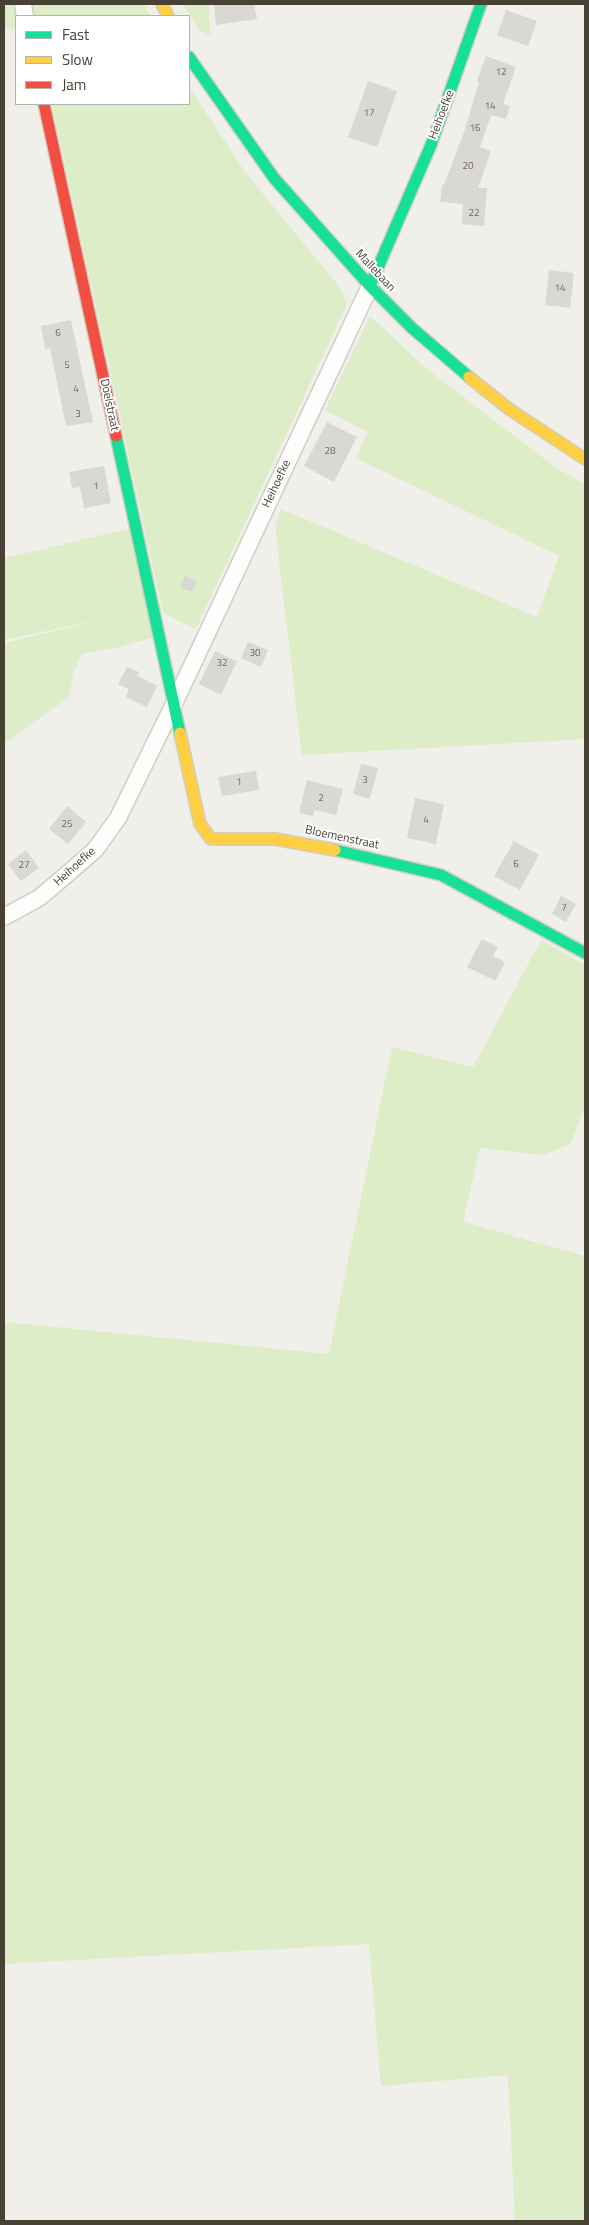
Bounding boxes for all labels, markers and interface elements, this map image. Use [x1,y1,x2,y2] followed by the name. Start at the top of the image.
[15,15,190,105] legend
[62,23,89,46] text: Fast
[62,48,93,71] text: Slow
[495,67,507,79] house number: 12
[62,73,86,96] text: Jam
[426,89,458,141] street label: Heihoefke
[484,101,496,113] house number: 14
[363,108,375,120] house number: 17
[469,123,481,135] house number: 16
[462,161,474,173] house number: 20
[468,208,480,220] house number: 22
[352,247,398,295] street label: Mallebaan
[554,283,566,295] house number: 14
[55,328,61,340] house number: 6
[64,360,70,372] house number: 5
[96,378,122,432] street label: Doelstraat
[73,384,79,396] house number: 4
[75,409,81,421] house number: 3
[324,446,336,458] house number: 28
[260,458,294,510] street label: Heihoefke
[93,481,99,493] house number: 1
[249,648,261,660] house number: 30
[216,658,228,670] house number: 32
[362,775,368,787] house number: 3
[236,777,242,789] house number: 1
[318,793,324,805] house number: 2
[423,815,429,827] house number: 4
[61,819,73,831] house number: 25
[304,823,380,853] street label: Bloemenstraat
[51,845,99,889] street label: Heihoefke
[513,859,519,871] house number: 6
[18,860,30,872] house number: 27
[561,903,567,915] house number: 7

